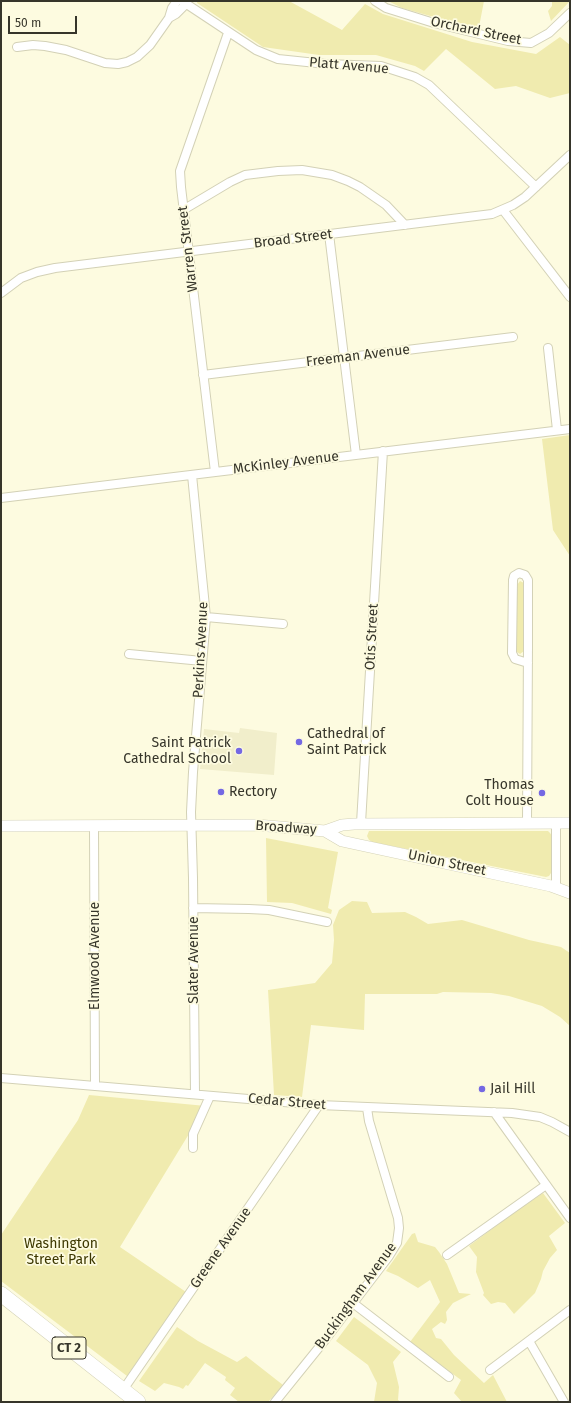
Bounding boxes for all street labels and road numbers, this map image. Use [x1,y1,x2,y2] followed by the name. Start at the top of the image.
[429,13,523,49] street label: Orchard Street
[308,54,390,78] street label: Platt Avenue
[174,205,202,293] street label: Warren Street
[253,226,333,252] street label: Broad Street
[305,341,411,371] street label: Freeman Avenue
[232,448,340,478] street label: McKinley Avenue
[190,601,212,699] street label: Perkins Avenue
[362,603,382,671] street label: Otis Street
[255,817,317,839] street label: Broadway
[406,847,488,879] street label: Union Street
[87,902,103,1010] street label: Elmwood Avenue
[186,916,202,1004] street label: Slater Avenue
[247,1090,327,1114] street label: Cedar Street
[187,1204,255,1292] street label: Greene Avenue
[312,1239,400,1353] street label: Buckingham Avenue
[52,1337,86,1359] road number: CT 2

